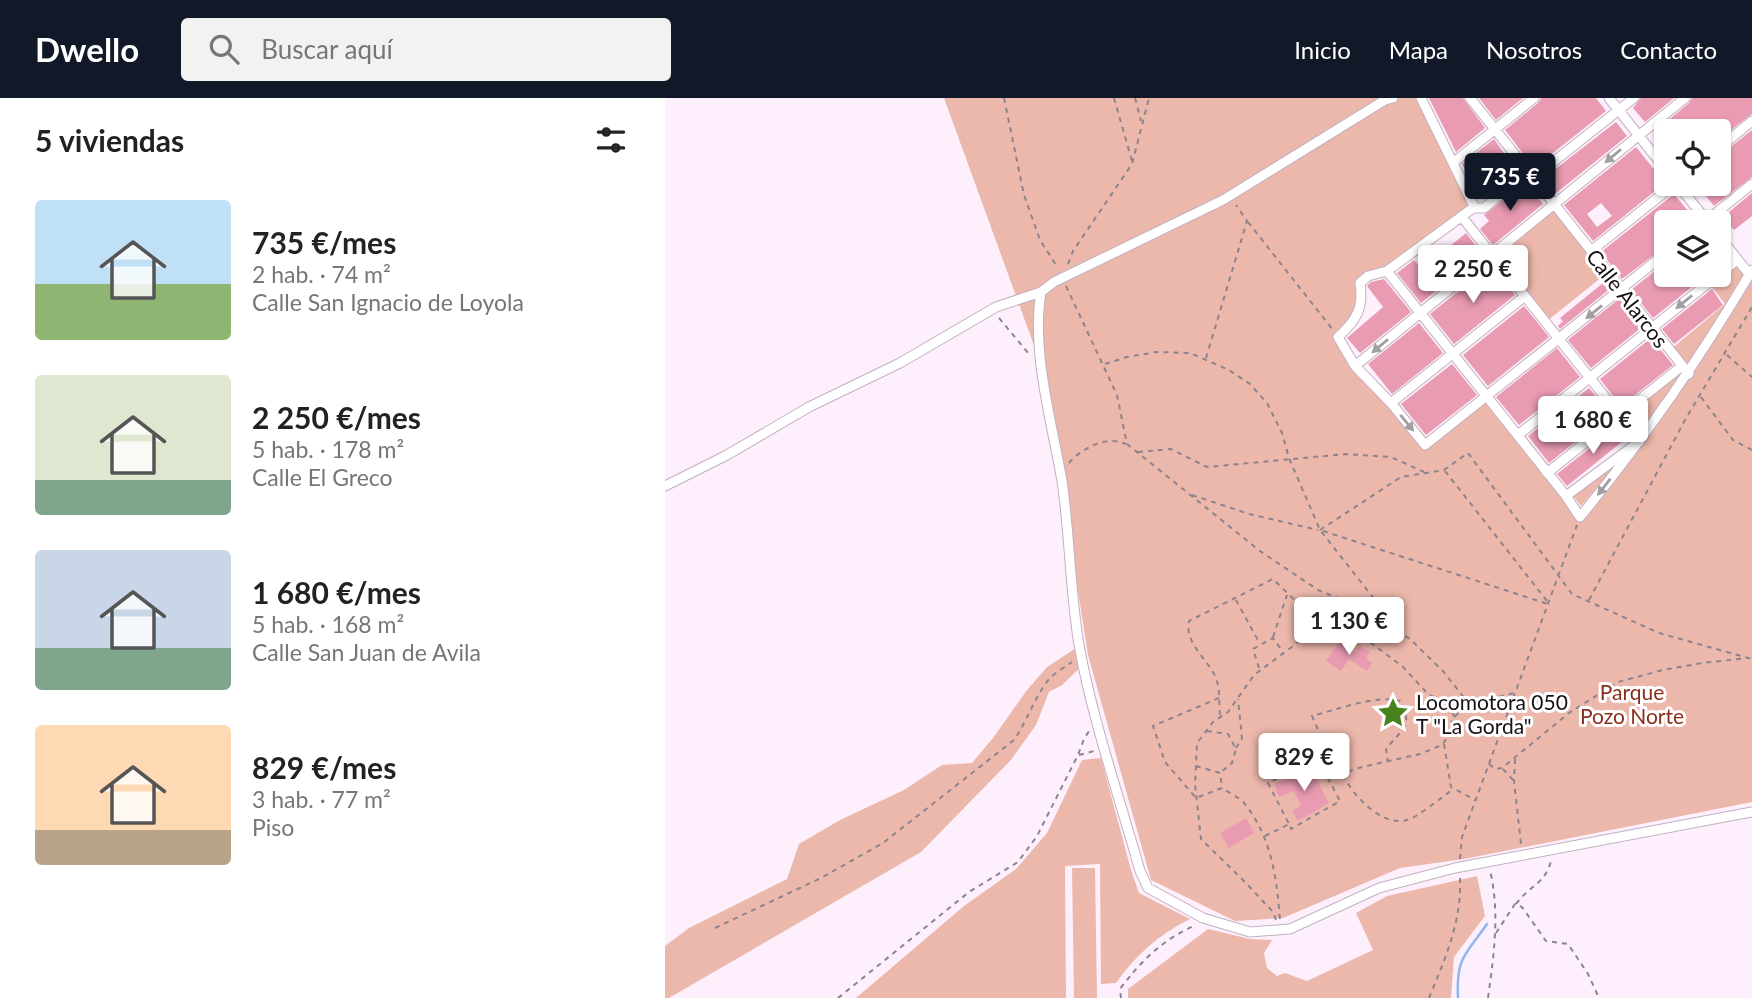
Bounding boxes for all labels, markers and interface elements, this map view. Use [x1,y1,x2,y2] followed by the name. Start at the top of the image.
[181,18,671,81] search box
[35,29,139,69] text: Dwello
[205,30,243,68] icon: search
[261,33,393,65] text: Buscar aquí
[1294,35,1351,64] text: Inicio
[1389,35,1448,64] text: Mapa
[1486,35,1582,64] text: Nosotros
[1620,35,1717,64] text: Contacto
[1654,119,1731,287] map controls
[1654,119,1731,196] button: locate
[592,121,630,159] icon: filters
[35,122,184,158] text: 5 viviendas
[1604,148,1621,163] one-way arrow
[1461,153,1559,213] pin: 735 €
[1481,162,1539,190] text: 735 €
[1654,210,1731,287] button: layers
[252,224,396,260] text: 735 €/mes
[91,228,175,312] icon: home
[1582,244,1674,352] street label: Calle Alarcos
[1408,246,1538,305] pin: 2 250 €
[1434,254,1512,282] text: 2 250 €
[252,260,391,288] text: 2 hab. · 74 m²
[252,288,524,316] text: Calle San Ignacio de Loyola
[1676,295,1694,310] one-way arrow
[1585,304,1603,319] one-way arrow
[1371,338,1388,353] one-way arrow
[1528,396,1658,456] pin: 1 680 €
[252,399,421,435] text: 2 250 €/mes
[91,403,175,487] icon: home
[1554,405,1632,433] text: 1 680 €
[1400,414,1415,432] one-way arrow
[252,435,404,463] text: 5 hab. · 178 m²
[252,463,393,491] text: Calle El Greco
[1596,478,1611,496] one-way arrow
[252,574,421,610] text: 1 680 €/mes
[91,578,175,662] icon: home
[1284,598,1414,657] pin: 1 130 €
[1310,606,1388,634] text: 1 130 €
[252,610,404,638] text: 5 hab. · 168 m²
[252,638,481,666] text: Calle San Juan de Avila
[1580,679,1684,728] park label: Parque Pozo Norte
[1416,689,1568,738] place label: Locomotora 050 T "La Gorda"
[1376,696,1410,730] place icon: Locomotora 050 T "La Gorda"
[1255,734,1353,793] pin: 829 €
[1275,742,1333,770] text: 829 €
[252,749,396,785] text: 829 €/mes
[91,753,175,837] icon: home
[252,785,391,813] text: 3 hab. · 77 m²
[252,813,294,841] text: Piso

